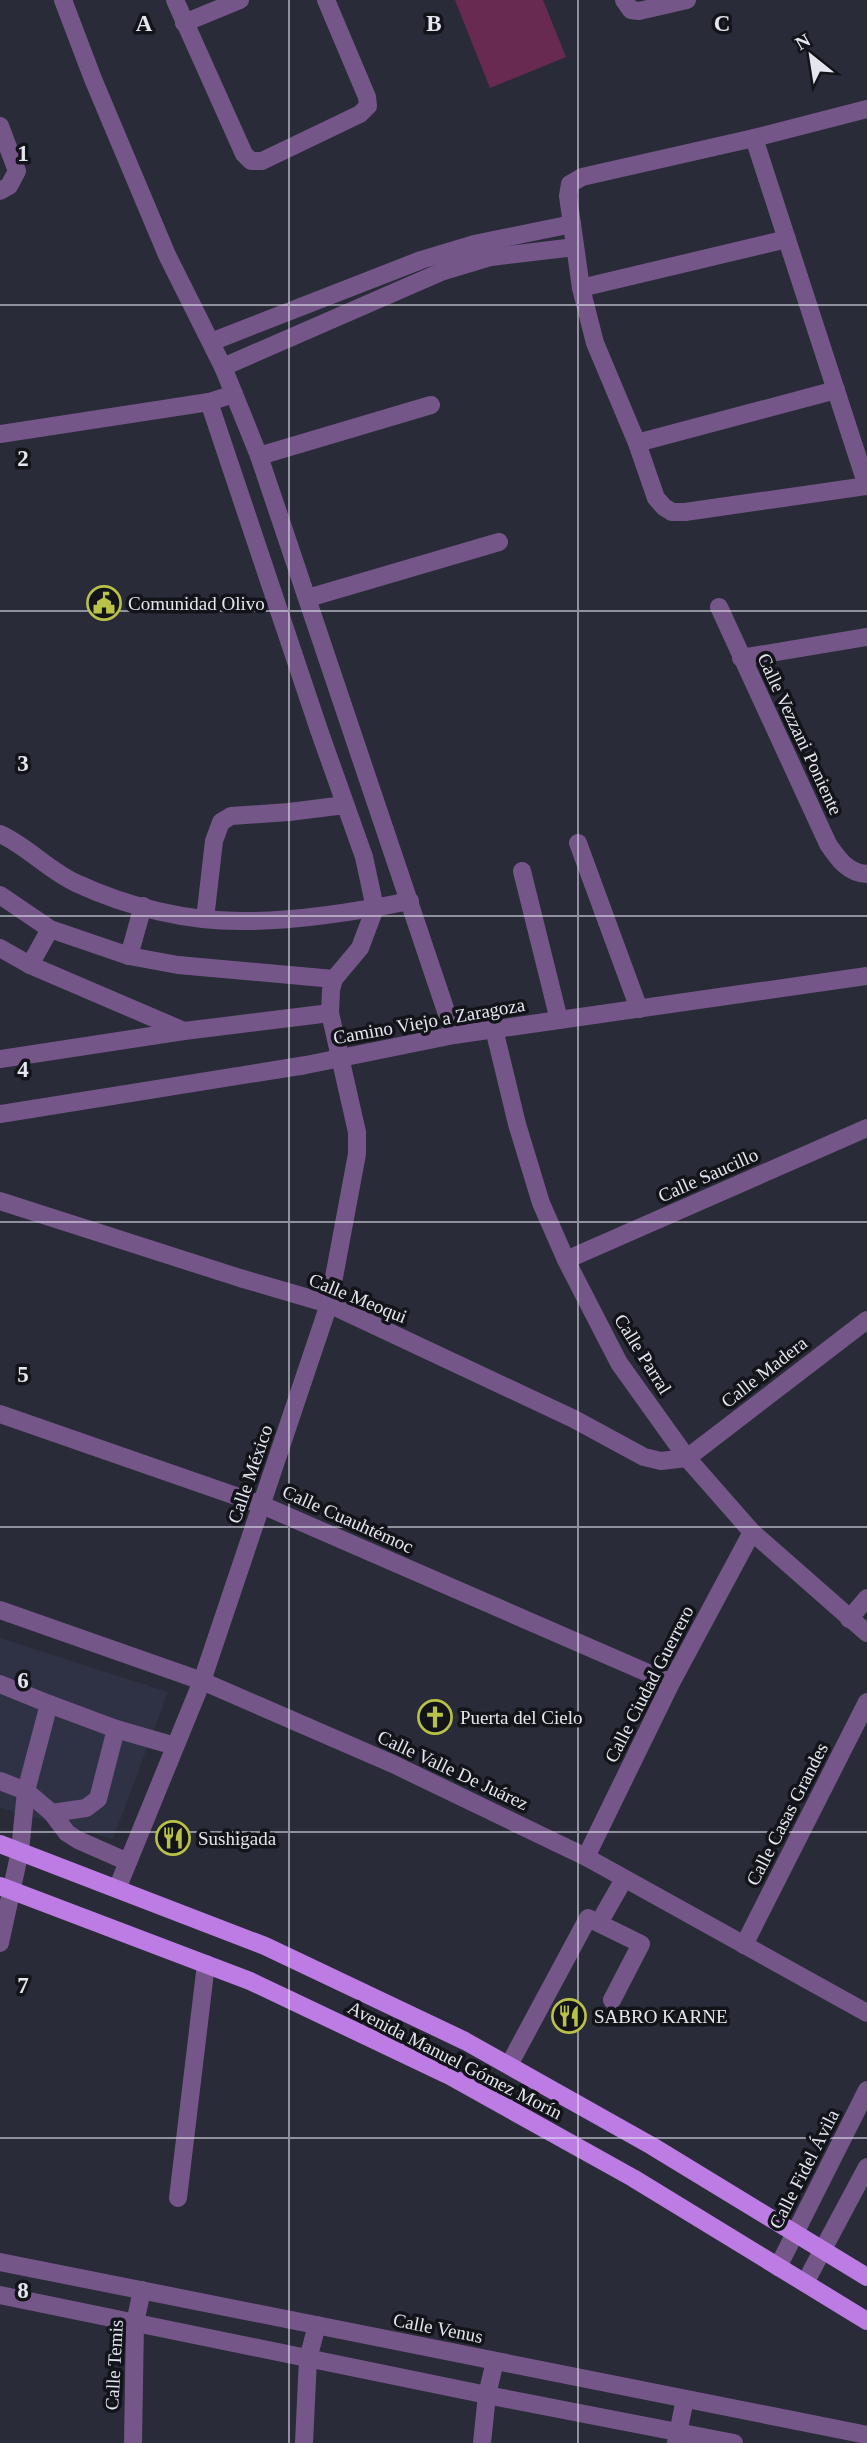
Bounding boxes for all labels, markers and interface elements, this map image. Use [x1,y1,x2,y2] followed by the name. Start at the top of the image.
[136,11,153,36] text: A
[426,11,442,36] text: B
[714,11,730,36] text: C
[776,21,846,91] north arrow
[792,29,814,54] text: N
[17,141,29,166] text: 1
[17,446,29,471] text: 2
[85,584,123,622] public building icon: Comunidad Olivo
[128,593,265,614] place label: Comunidad Olivo
[753,650,847,818] street label: Calle Vezzani Poniente
[17,751,29,776] text: 3
[332,994,527,1048] street label: Camino Viejo a Zaragoza
[17,1057,29,1082] text: 4
[655,1144,761,1206] street label: Calle Saucillo
[306,1269,410,1327] street label: Calle Meoqui
[610,1310,676,1398] street label: Calle Parral
[717,1332,811,1412] street label: Calle Madera
[17,1362,29,1387] text: 5
[223,1422,277,1526] street label: Calle México
[279,1481,417,1557] street label: Calle Cuauhtémoc
[600,1602,698,1766] street label: Calle Ciudad Guerrero
[17,1668,29,1693] text: 6
[416,1698,454,1736] church icon: Puerta del Cielo
[460,1707,582,1728] place label: Puerta del Cielo
[374,1726,532,1814] street label: Calle Valle De Juárez
[742,1739,832,1889] street label: Calle Casas Grandes
[154,1819,192,1857] restaurant icon: Sushigada
[198,1828,277,1849] place label: Sushigada
[17,1973,29,1998] text: 7
[344,1997,566,2124] street label: Avenida Manuel Gómez Morín
[550,1997,588,2035] restaurant icon: SABRO KARNE
[594,2006,728,2027] place label: SABRO KARNE
[765,2105,843,2232] street label: Calle Fidel Ávila
[17,2278,29,2303] text: 8
[391,2309,485,2347] street label: Calle Venus
[101,2319,127,2411] street label: Calle Temis

